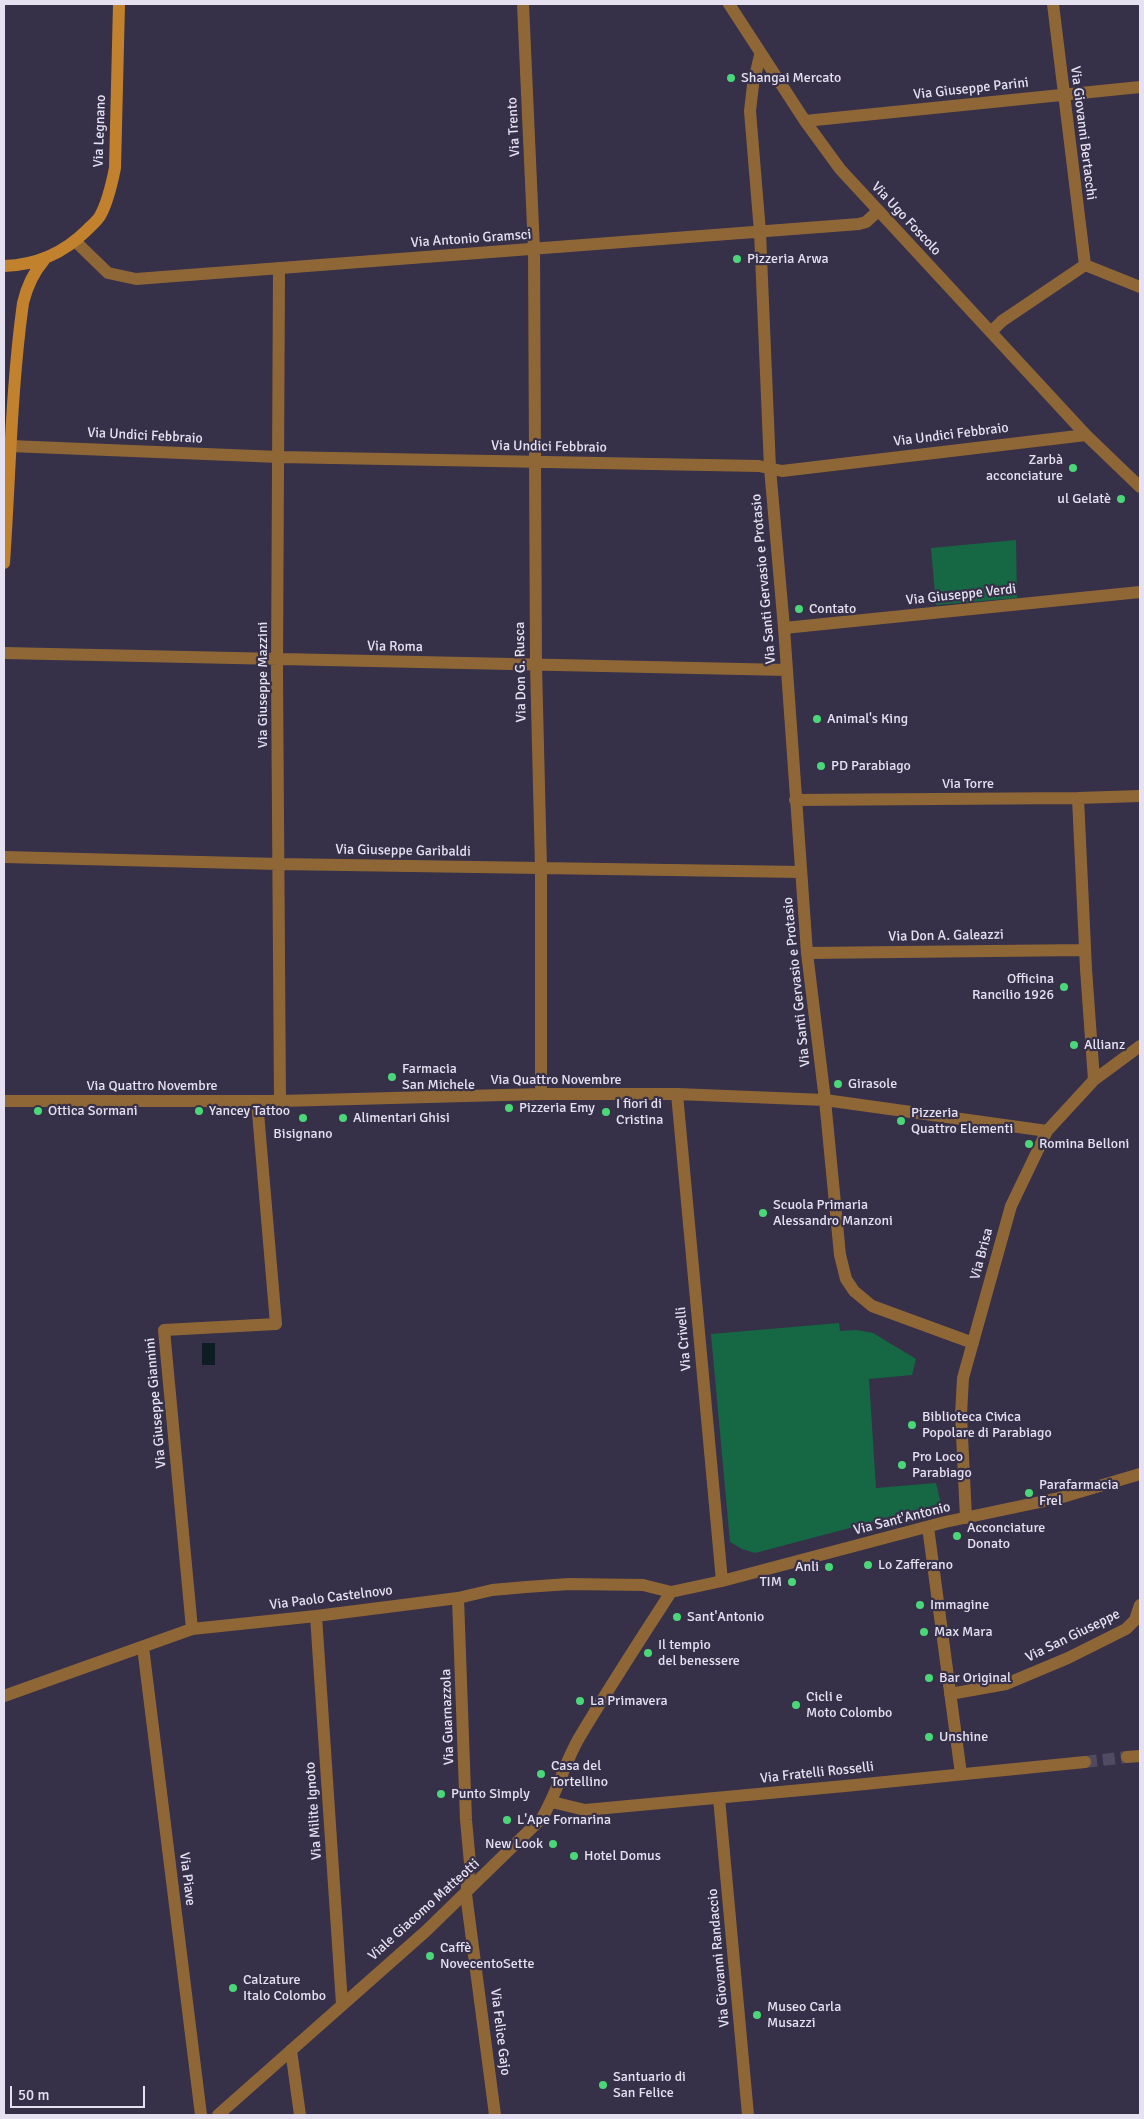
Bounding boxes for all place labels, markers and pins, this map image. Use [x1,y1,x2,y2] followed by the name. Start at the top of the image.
[741,70,841,86] place label: Shangai Mercato
[725,72,737,84] marker: Shangai Mercato
[747,251,828,267] place label: Pizzeria Arwa
[731,253,743,265] marker: Pizzeria Arwa
[986,452,1063,484] place label: Zarbà acconciature
[1067,462,1079,474] marker: Zarbà acconciature
[1057,491,1111,507] place label: ul Gelatè
[1115,493,1127,505] marker: ul Gelatè
[809,601,856,617] place label: Contato
[793,603,805,615] marker: Contato
[827,711,908,727] place label: Animal's King
[811,713,823,725] marker: Animal's King
[831,758,911,774] place label: PD Parabiago
[815,760,827,772] marker: PD Parabiago
[972,971,1054,1004] place label: Officina Rancilio 1926
[1058,981,1070,993] marker: Officina Rancilio 1926
[1084,1037,1125,1053] place label: Allianz
[1068,1039,1080,1051] marker: Allianz
[402,1061,475,1094] place label: Farmacia San Michele
[386,1071,398,1083] marker: Farmacia San Michele
[848,1076,897,1092] place label: Girasole
[832,1078,844,1090] marker: Girasole
[616,1096,663,1128] place label: I fiori di Cristina
[519,1100,595,1116] place label: Pizzeria Emy
[503,1102,515,1114] marker: Pizzeria Emy
[48,1103,138,1119] place label: Ottica Sormani
[209,1103,290,1119] place label: Yancey Tattoo
[32,1105,44,1117] marker: Ottica Sormani
[193,1105,205,1117] marker: Yancey Tattoo
[911,1105,1013,1138] place label: Pizzeria Quattro Elementi
[600,1106,612,1118] marker: I fiori di Cristina
[353,1110,450,1126] place label: Alimentari Ghisi
[297,1112,309,1124] marker: Bisignano
[337,1112,349,1124] marker: Alimentari Ghisi
[895,1115,907,1127] marker: Pizzeria Quattro Elementi
[273,1126,333,1142] place label: Bisignano
[1039,1136,1129,1152] place label: Romina Belloni
[1023,1138,1035,1150] marker: Romina Belloni
[773,1197,893,1230] place label: Scuola Primaria Alessandro Manzoni
[757,1207,769,1219] marker: Scuola Primaria Alessandro Manzoni
[922,1409,1052,1441] place label: Biblioteca Civica Popolare di Parabiago
[906,1419,918,1431] marker: Biblioteca Civica Popolare di Parabiago
[912,1449,972,1481] place label: Pro Loco Parabiago
[896,1459,908,1471] marker: Pro Loco Parabiago
[1039,1477,1119,1510] place label: Parafarmacia Frel
[1023,1487,1035,1499] marker: Parafarmacia Frel
[967,1520,1045,1552] place label: Acconciature Donato
[951,1530,963,1542] marker: Acconciature Donato
[878,1557,953,1573] place label: Lo Zafferano
[795,1559,819,1575] place label: Anli
[862,1559,874,1571] marker: Lo Zafferano
[823,1561,835,1573] marker: Anli
[760,1574,782,1590] place label: TIM
[786,1576,798,1588] marker: TIM
[930,1597,989,1613] place label: Immagine
[914,1599,926,1611] marker: Immagine
[687,1609,764,1625] place label: Sant'Antonio
[671,1611,683,1623] marker: Sant'Antonio
[934,1624,992,1640] place label: Max Mara
[918,1626,930,1638] marker: Max Mara
[658,1637,740,1670] place label: Il tempio del benessere
[642,1647,654,1659] marker: Il tempio del benessere
[939,1670,1011,1686] place label: Bar Original
[923,1672,935,1684] marker: Bar Original
[806,1689,892,1721] place label: Cicli e Moto Colombo
[590,1693,668,1709] place label: La Primavera
[574,1695,586,1707] marker: La Primavera
[790,1699,802,1711] marker: Cicli e Moto Colombo
[939,1729,988,1745] place label: Unshine
[923,1731,935,1743] marker: Unshine
[551,1758,608,1790] place label: Casa del Tortellino
[535,1768,547,1780] marker: Casa del Tortellino
[451,1786,530,1802] place label: Punto Simply
[435,1788,447,1800] marker: Punto Simply
[517,1812,611,1828] place label: L'Ape Fornarina
[501,1814,513,1826] marker: L'Ape Fornarina
[485,1836,543,1852] place label: New Look
[547,1838,559,1850] marker: New Look
[584,1848,661,1864] place label: Hotel Domus
[568,1850,580,1862] marker: Hotel Domus
[440,1940,535,1972] place label: Caffè NovecentoSette
[424,1950,436,1962] marker: Caffè NovecentoSette
[243,1972,326,2004] place label: Calzature Italo Colombo
[227,1982,239,1994] marker: Calzature Italo Colombo
[767,1999,841,2031] place label: Museo Carla Musazzi
[751,2009,763,2021] marker: Museo Carla Musazzi
[613,2069,686,2102] place label: Santuario di San Felice
[597,2079,609,2091] marker: Santuario di San Felice

